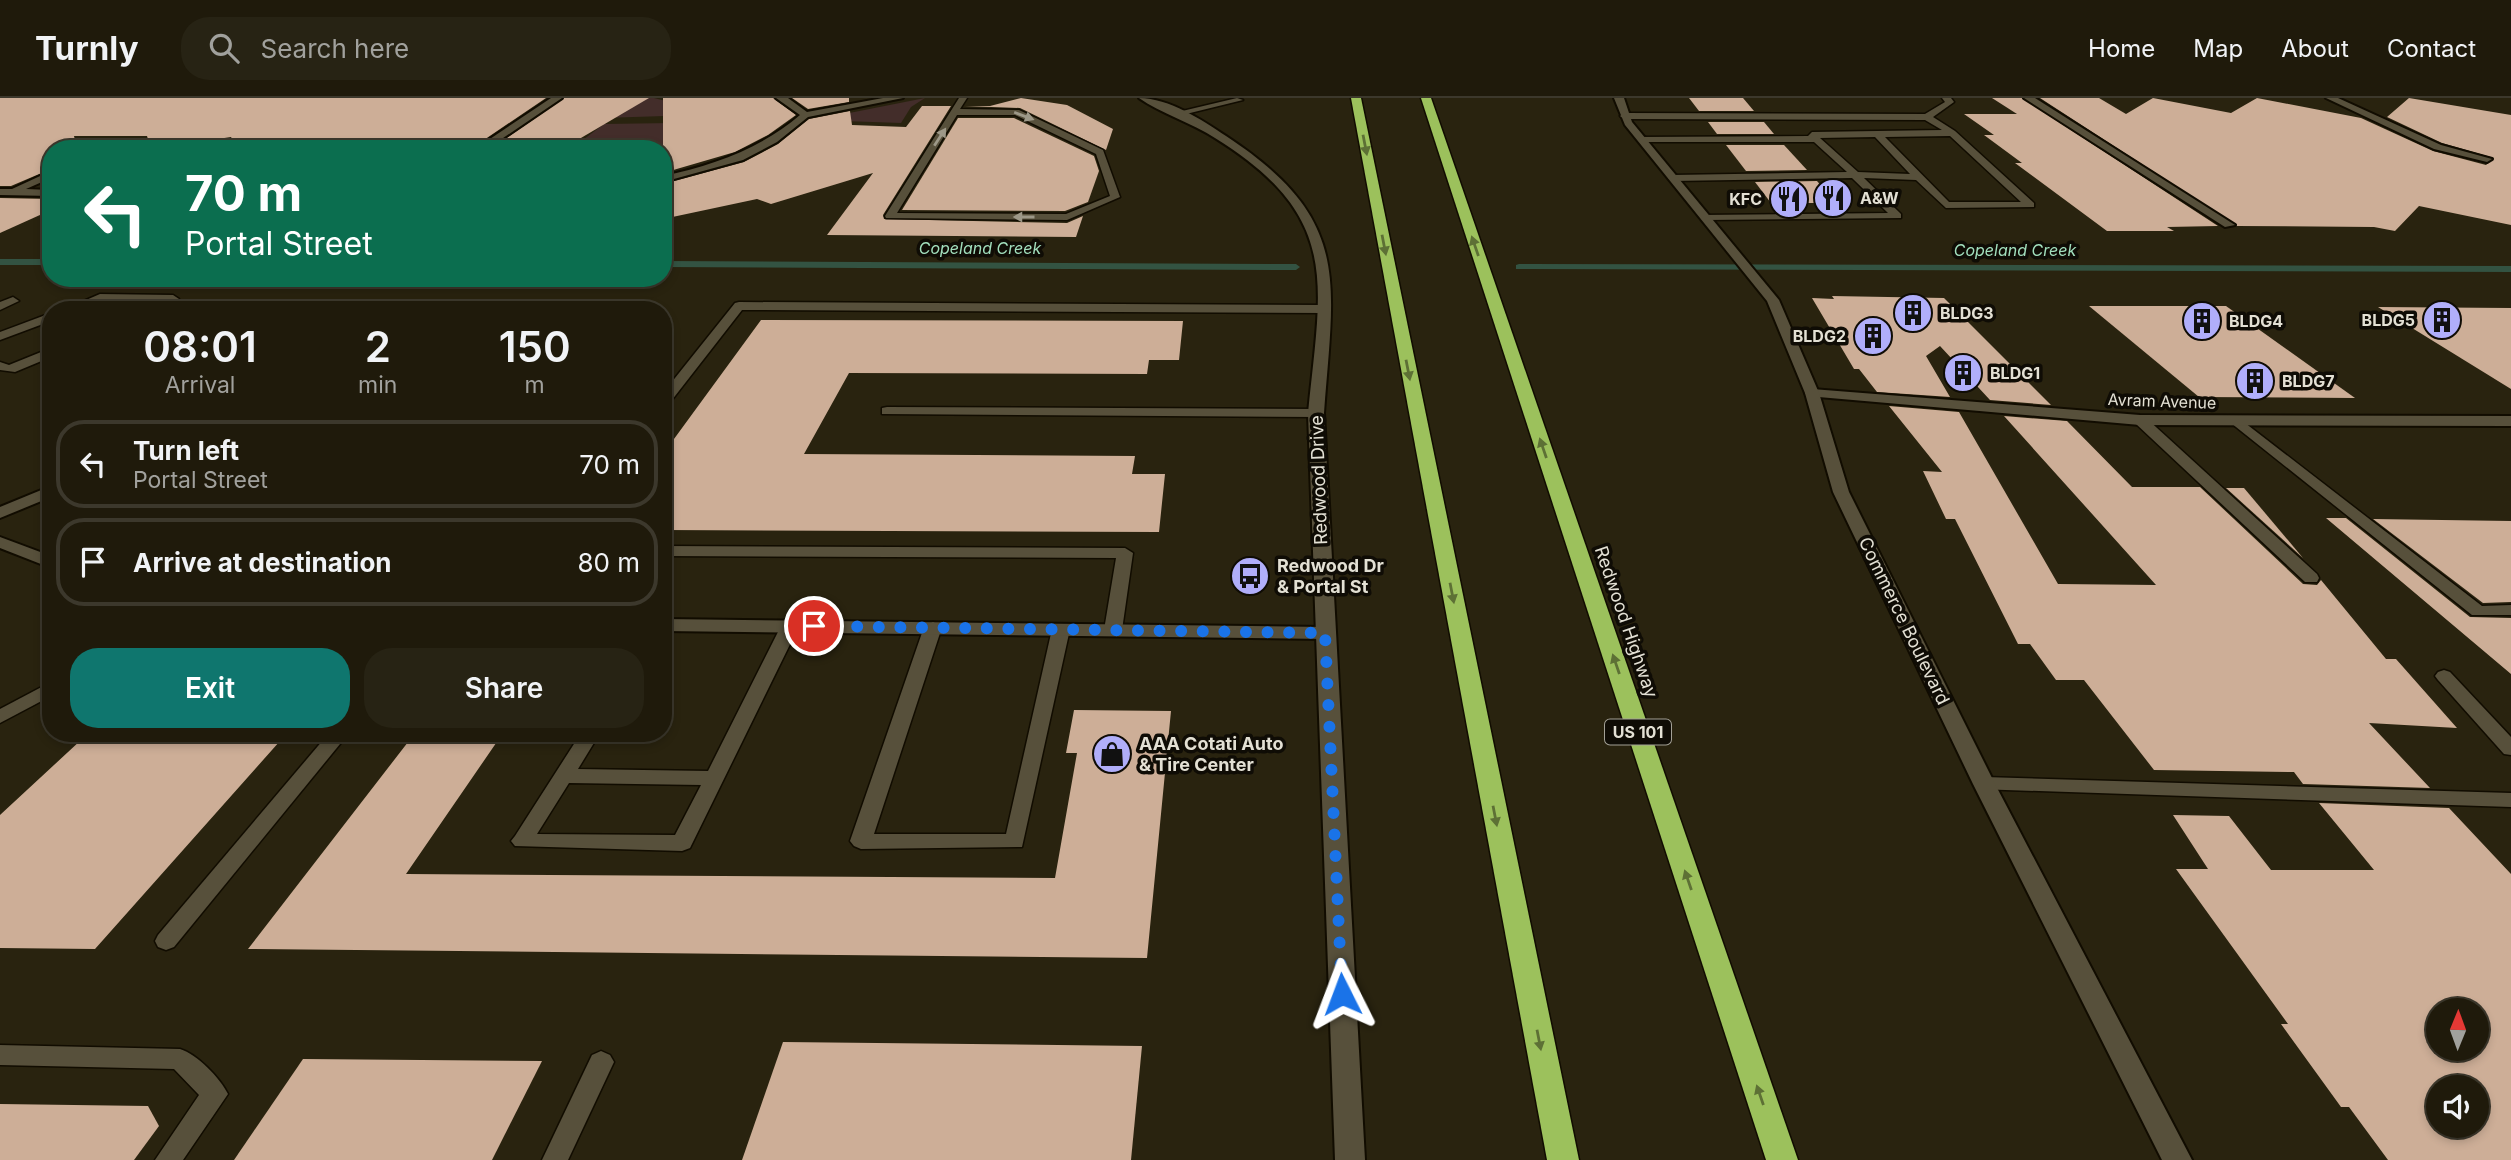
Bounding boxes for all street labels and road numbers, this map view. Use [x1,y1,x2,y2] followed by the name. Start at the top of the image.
[2107,389,2217,413] street label: Avram Avenue
[1306,415,1331,545] street label: Redwood Drive
[1855,534,1954,708] street label: Commerce Boulevard
[1591,543,1662,700] street label: Redwood Highway
[1605,720,1671,744] road number: US 101

